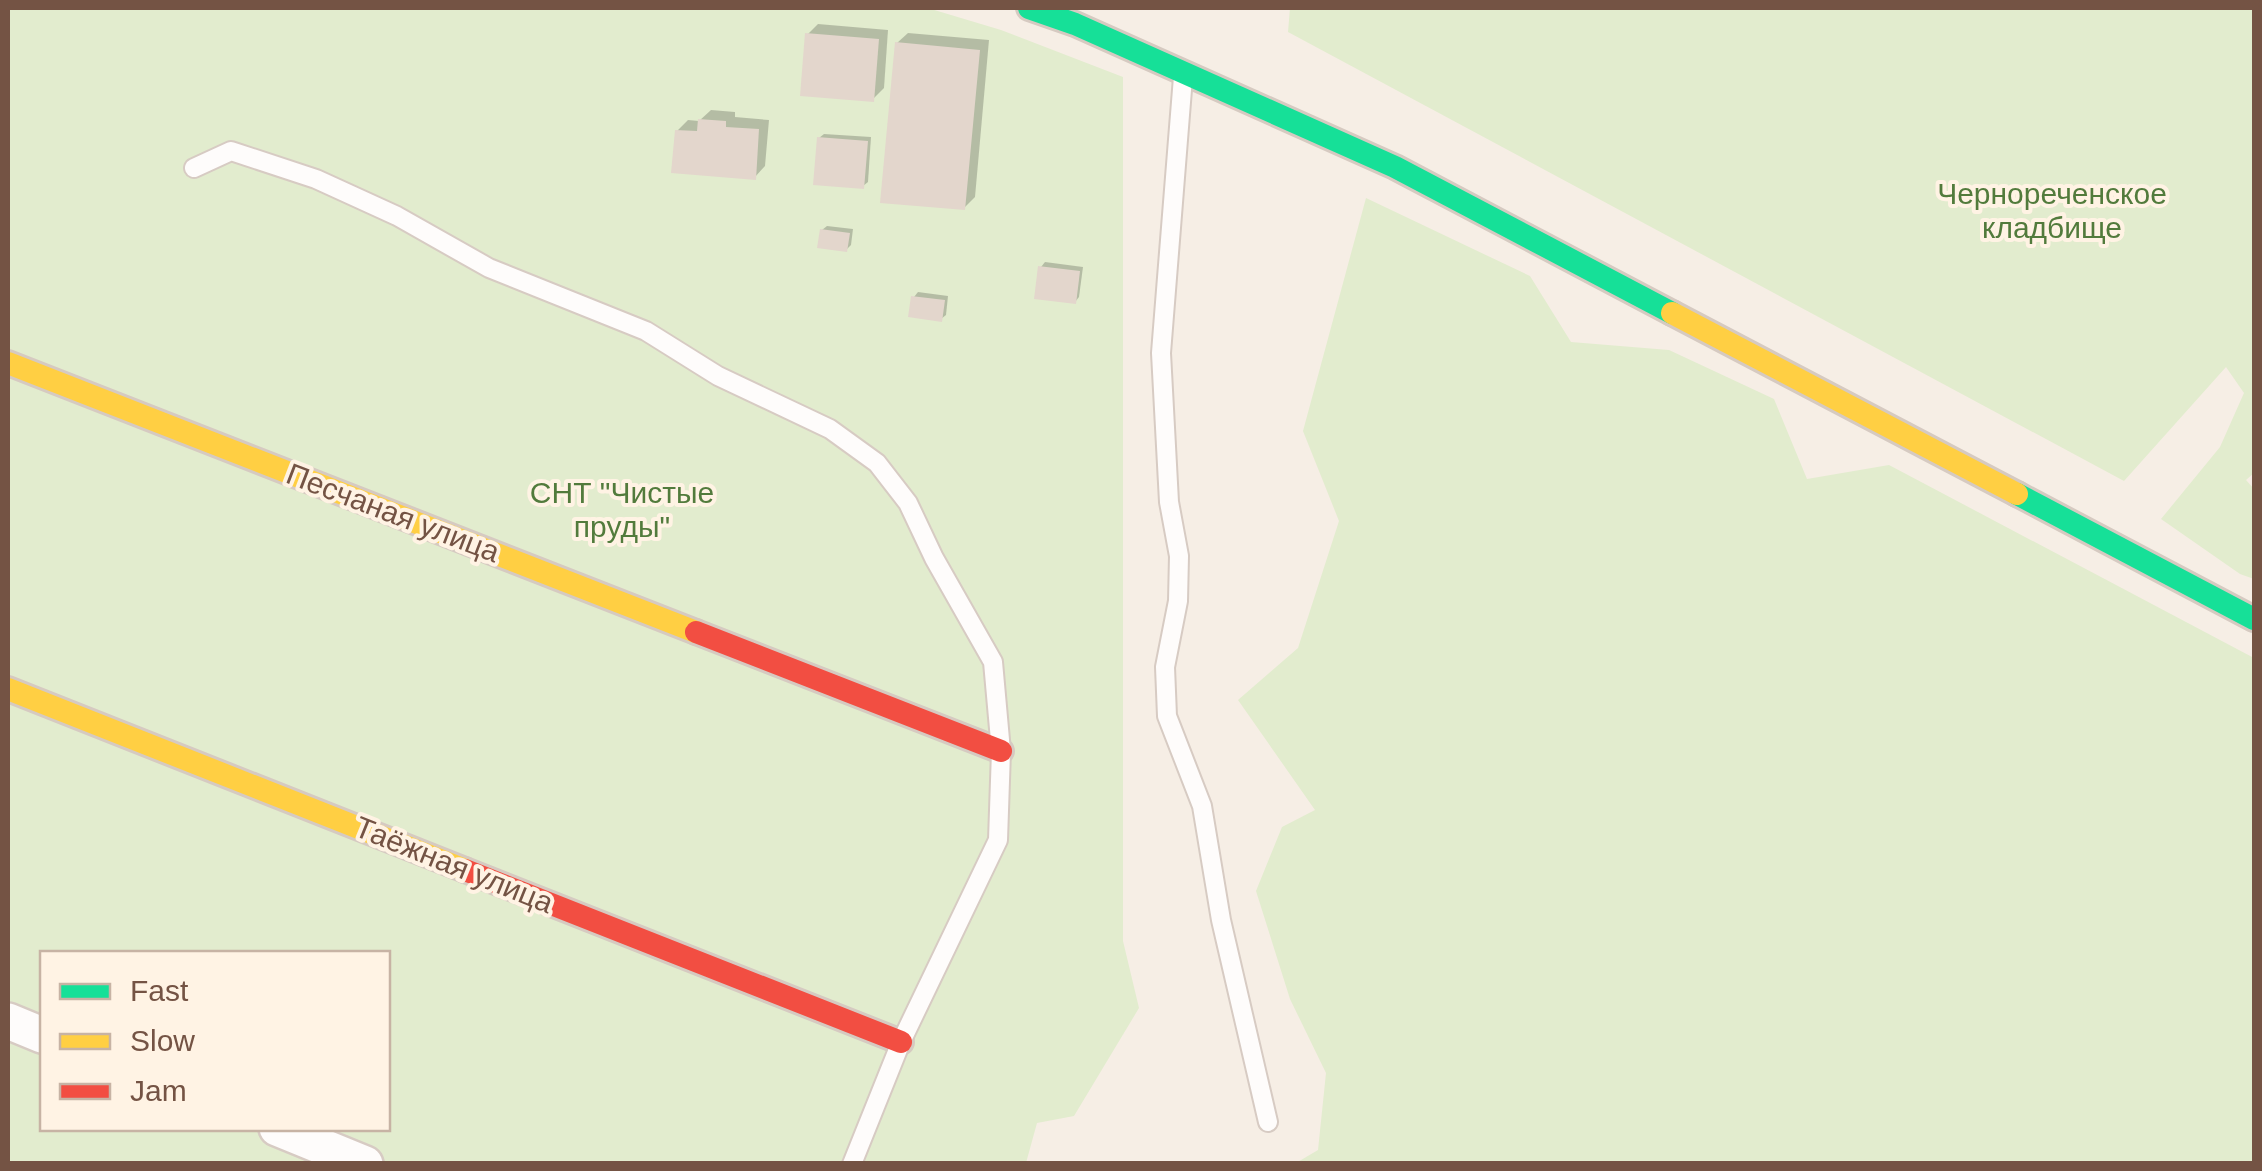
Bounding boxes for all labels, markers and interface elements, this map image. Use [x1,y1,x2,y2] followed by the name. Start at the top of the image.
[1937,177,2167,244] park label: Чернореченское кладбище
[282,457,505,568] street label: Песчаная улица
[530,476,714,543] park label: СНТ "Чистые пруды"
[350,810,558,919] street label: Таёжная улица
[40,951,390,1131] legend
[130,974,189,1007] text: Fast
[130,1024,195,1057] text: Slow
[130,1074,187,1107] text: Jam

